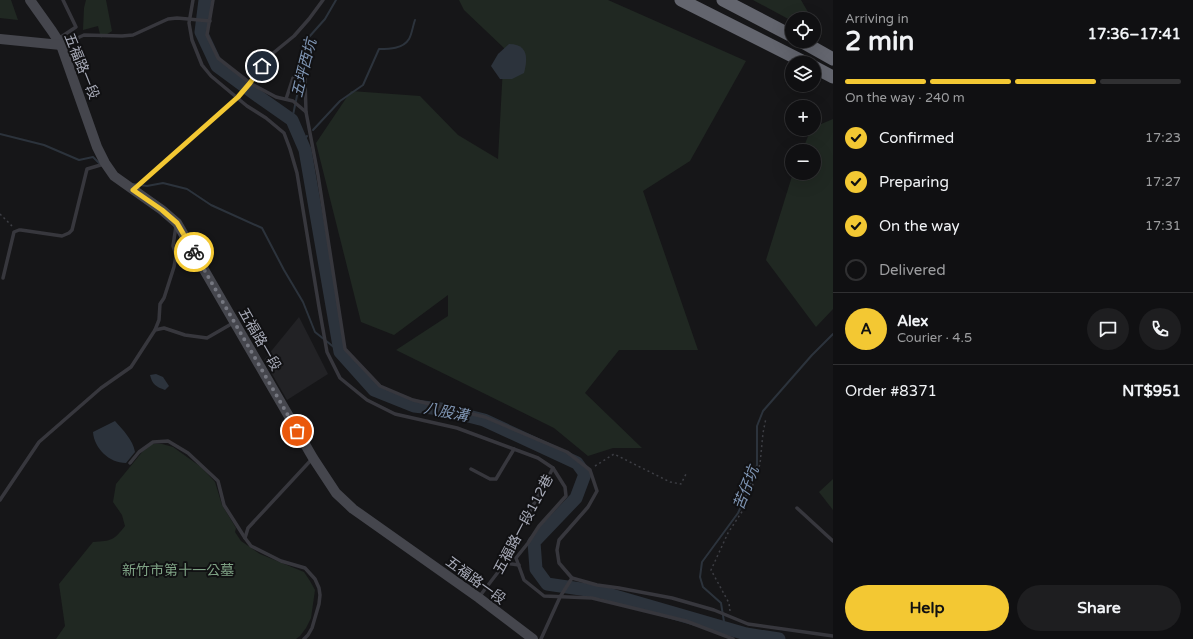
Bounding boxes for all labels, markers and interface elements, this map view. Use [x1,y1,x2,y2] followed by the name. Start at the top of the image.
[845,11,909,27] text: Arriving in
[785,12,821,180] map controls
[785,12,821,48] button: locate
[1088,25,1181,43] text: 17:36–17:41
[845,26,914,57] text: 2 min
[61,31,103,102] street label: 五福路一段
[288,35,320,99] water label: 五坪西坑
[245,49,279,83] pin
[251,55,273,77] icon: home
[785,56,821,92] button: layers
[845,90,965,106] text: On the way · 240 m
[785,100,821,136] button: +
[845,127,867,149] icon: check
[879,129,954,147] text: Confirmed
[1145,130,1181,146] text: 17:23
[785,144,821,180] button: −
[845,171,867,193] icon: check
[879,173,949,191] text: Preparing
[1145,174,1181,190] text: 17:27
[845,215,867,237] icon: check
[879,217,959,235] text: On the way
[1145,218,1181,234] text: 17:31
[174,232,214,272] courier
[183,241,205,263] icon: bike
[879,261,946,279] text: Delivered
[235,305,284,374] street label: 五福路一段
[1087,308,1129,350] button: chat
[1139,308,1181,350] button: phone
[897,312,928,330] text: Alex
[860,320,872,338] text: A
[897,330,972,346] text: Courier · 4.5
[845,382,937,400] text: Order #8371
[1122,382,1181,400] text: NT$951
[422,399,472,426] water label: 八股溝
[280,414,314,448] pin
[286,420,308,442] icon: bag
[730,462,763,512] water label: 苦仔坑
[490,472,557,577] street label: 五福路一段112巷
[442,553,509,608] street label: 五福路一段
[122,562,234,579] park label: 新竹市第十一公墓
[845,585,1009,631] button: Help
[1017,585,1181,631] button: Share

